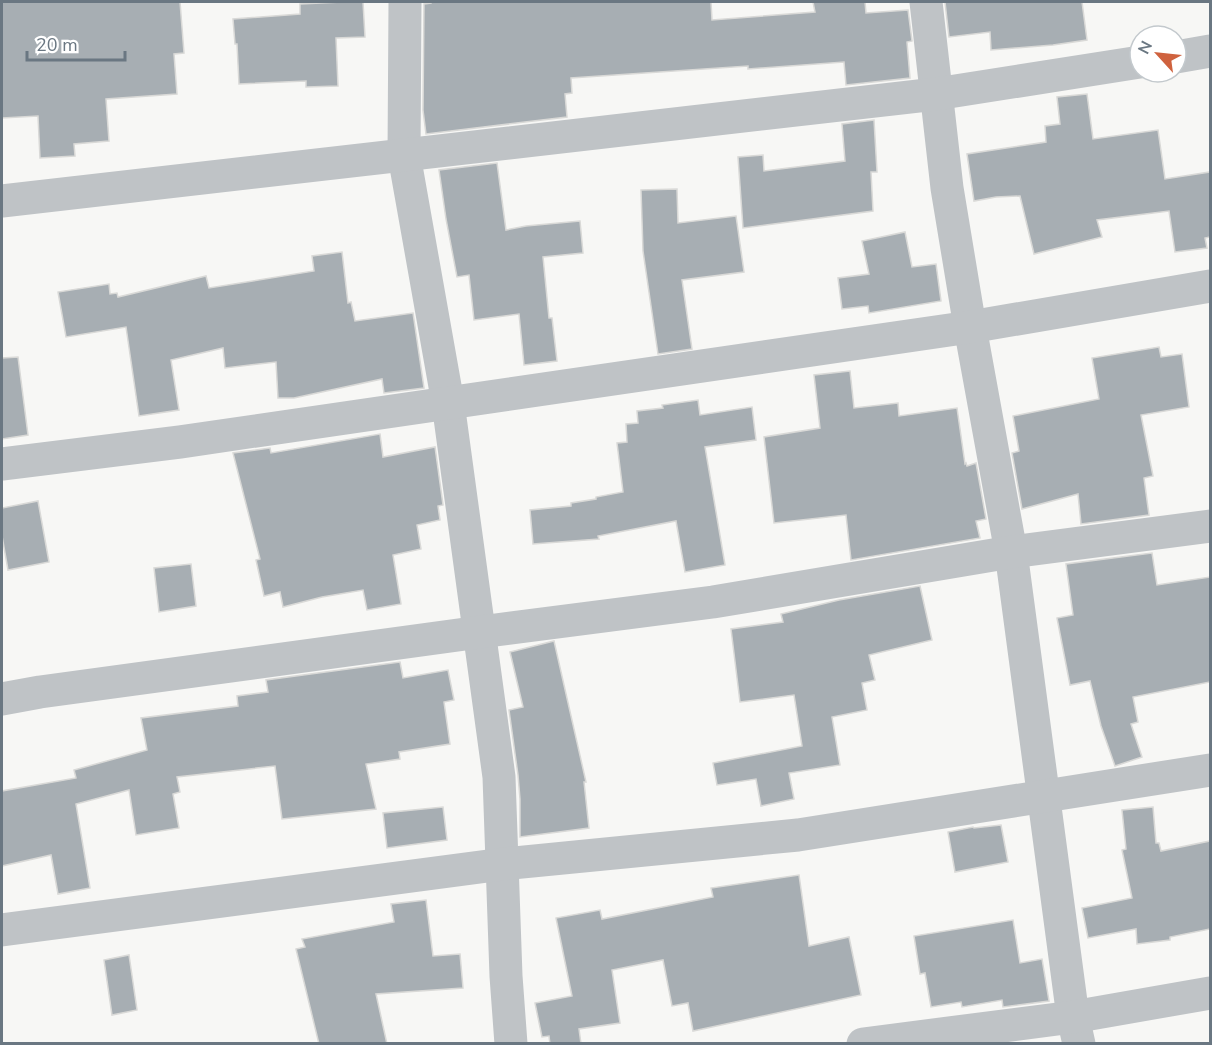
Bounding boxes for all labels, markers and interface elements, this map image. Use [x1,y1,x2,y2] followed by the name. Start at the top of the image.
[27,24,124,62] scale bar
[1128,24,1188,84] north arrow
[36,33,78,57] text: 20 m
[1133,37,1158,58] text: N

